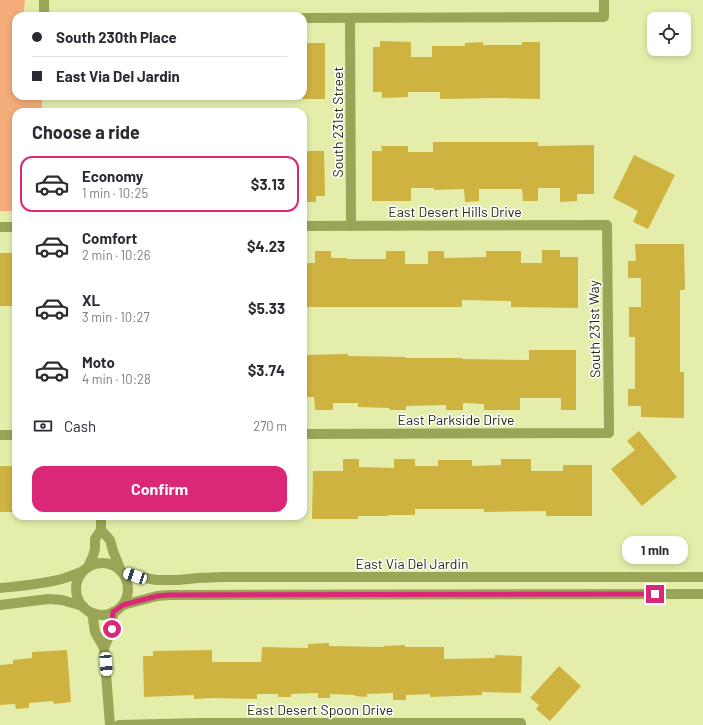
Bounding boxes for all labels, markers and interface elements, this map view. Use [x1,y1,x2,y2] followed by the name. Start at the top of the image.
[647,12,691,56] map controls
[647,12,691,56] button: locate
[56,28,177,46] text: South 230th Place
[329,66,346,178] street label: South 231st Street
[56,67,180,85] text: East Via Del Jardin
[32,121,140,143] text: Choose a ride
[34,166,70,202] icon: car
[82,167,143,185] text: Economy
[251,175,285,193] text: $3.13
[82,185,148,201] text: 1 min · 10:25
[388,203,522,220] street label: East Desert Hills Drive
[34,228,70,264] icon: car
[82,229,137,247] text: Comfort
[247,237,285,255] text: $4.23
[82,247,151,263] text: 2 min · 10:26
[585,279,603,378] street label: South 231st Way
[34,290,70,326] icon: car
[82,291,100,309] text: XL
[248,299,285,317] text: $5.33
[82,309,150,325] text: 3 min · 10:27
[34,352,70,388] icon: car
[82,353,115,371] text: Moto
[248,361,285,379] text: $3.74
[82,371,151,387] text: 4 min · 10:28
[397,411,515,428] street label: East Parkside Drive
[32,415,54,437] icon: cash
[64,417,96,435] text: Cash
[253,418,287,434] text: 270 m
[32,466,287,512] button: Confirm
[622,536,688,564] callout: 1 min
[641,542,669,558] text: 1 min
[355,555,469,572] street label: East Via Del Jardin
[122,567,148,585] car
[646,585,664,603] route end
[103,620,121,638] route start
[99,652,113,676] car
[247,701,393,718] street label: East Desert Spoon Drive

